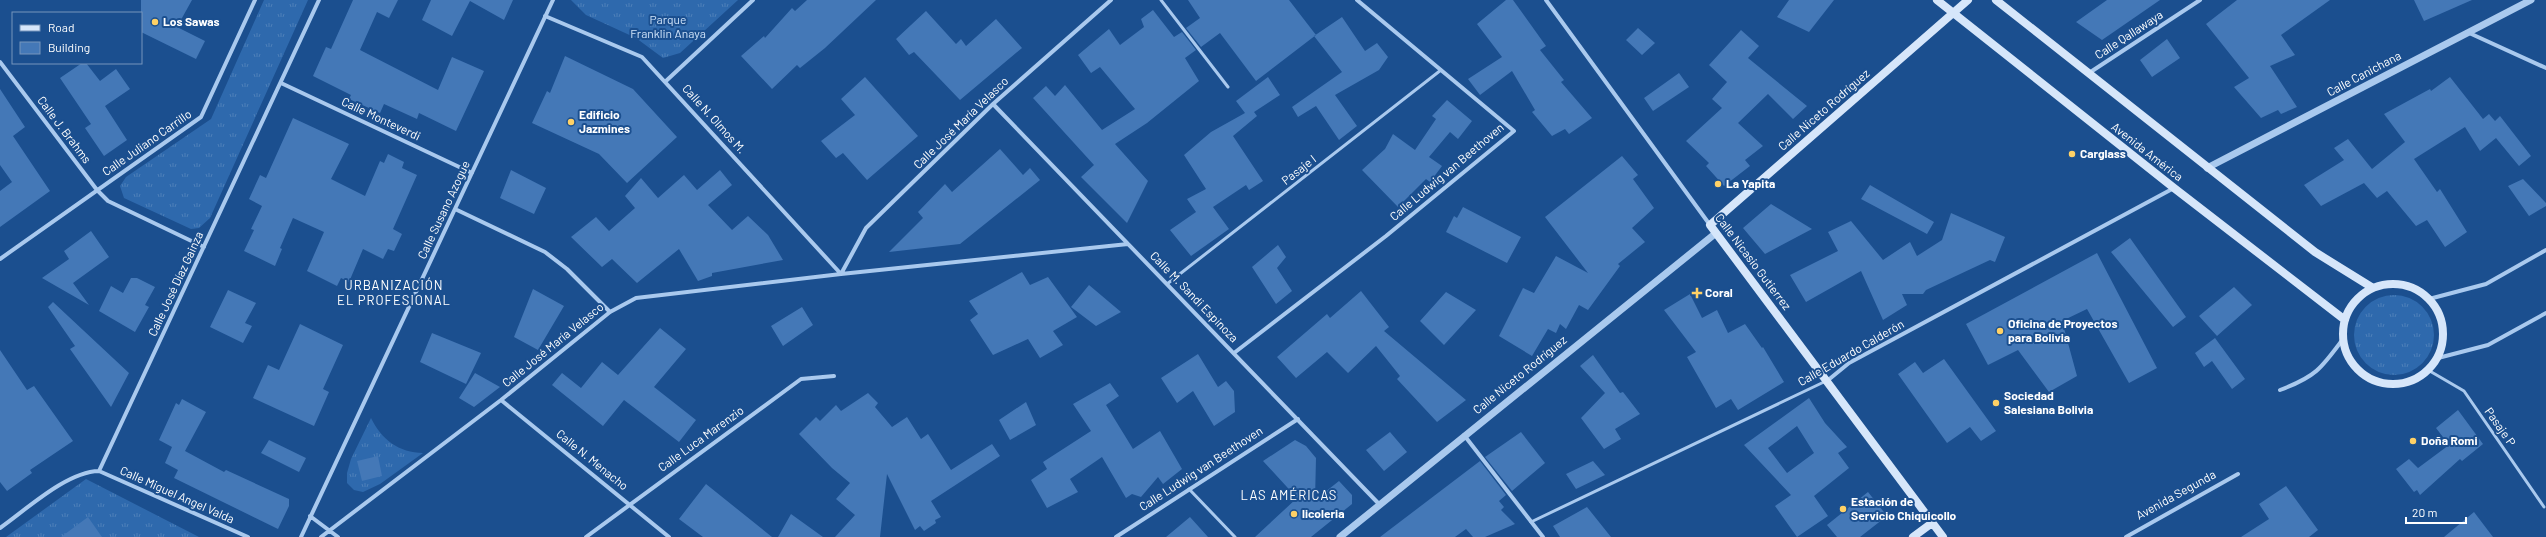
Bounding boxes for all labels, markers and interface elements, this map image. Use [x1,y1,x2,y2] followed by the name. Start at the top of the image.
[2092,7,2165,61] street label: Calle Qallawaya
[12,12,142,64] legend
[630,12,706,40] park label: Parque Franklin Anaya
[163,14,220,28] place label: Los Sawas
[150,17,160,27] marker: Los Sawas
[48,20,75,34] text: Road
[48,40,90,54] text: Building
[2324,48,2403,99] street label: Calle Canichana
[1775,66,1872,153] street label: Calle Niceto Rodríguez
[910,73,1011,171] street label: Calle José María Velasco
[680,81,749,156] street label: Calle N. Olmos M.
[35,93,95,166] street label: Calle J. Brahms
[340,94,423,143] street label: Calle Monteverdi
[99,106,194,178] street label: Calle Juliano Carrillo
[579,107,630,135] place label: Edificio Jazmines
[566,117,576,127] marker: Edificio Jazmines
[2109,119,2186,183] street label: Avenida América
[1387,120,1506,223] street label: Calle Ludwig van Beethoven
[2080,146,2126,160] place label: Carglass
[2067,149,2077,159] marker: Carglass
[1278,151,1318,187] street label: Pasaje I
[414,158,472,261] street label: Calle Susano Azogue
[1726,176,1775,190] place label: La Yapita
[1713,179,1723,189] marker: La Yapita
[1713,210,1795,312] street label: Calle Nicasio Gutierrez
[145,229,206,338] street label: Calle José Díaz Gainza
[1148,248,1242,345] street label: Calle M. Sandi Espinoza
[337,277,451,308] district label: URBANIZACIÓN EL PROFESIONAL
[1705,285,1733,299] place label: Coral
[1692,288,1702,298] marker: Coral
[499,299,606,389] street label: Calle José María Velasco
[1795,316,1906,388] street label: Calle Eduardo Calderón
[2008,316,2117,344] place label: Oficina de Proyectos para Bolivia
[1995,326,2005,336] marker: Oficina de Proyectos para Bolivia
[1470,332,1569,416] street label: Calle Niceto Rodríguez
[2004,388,2093,416] place label: Sociedad Salesiana Bolivia
[1991,398,2001,408] marker: Sociedad Salesiana Bolivia
[655,402,746,474] street label: Calle Luca Marenzio
[2482,404,2519,448] street label: Pasaje P
[1136,423,1265,513] street label: Calle Ludwig van Beethoven
[554,426,631,492] street label: Calle N. Menacho
[2421,433,2477,447] place label: Doña Romi
[2408,436,2418,446] marker: Doña Romi
[118,463,237,526] street label: Calle Miguel Angel Valda
[2133,466,2218,522] street label: Avenida Segunda
[1241,487,1337,503] district label: LAS AMÉRICAS
[1851,494,1957,522] place label: Estación de Servicio Chiquicollo
[2406,499,2466,525] scale bar
[1838,504,1848,514] marker: Estación de Servicio Chiquicollo
[2412,505,2438,519] text: 20 m
[1302,506,1345,520] place label: licoleria
[1289,509,1299,519] marker: licoleria

